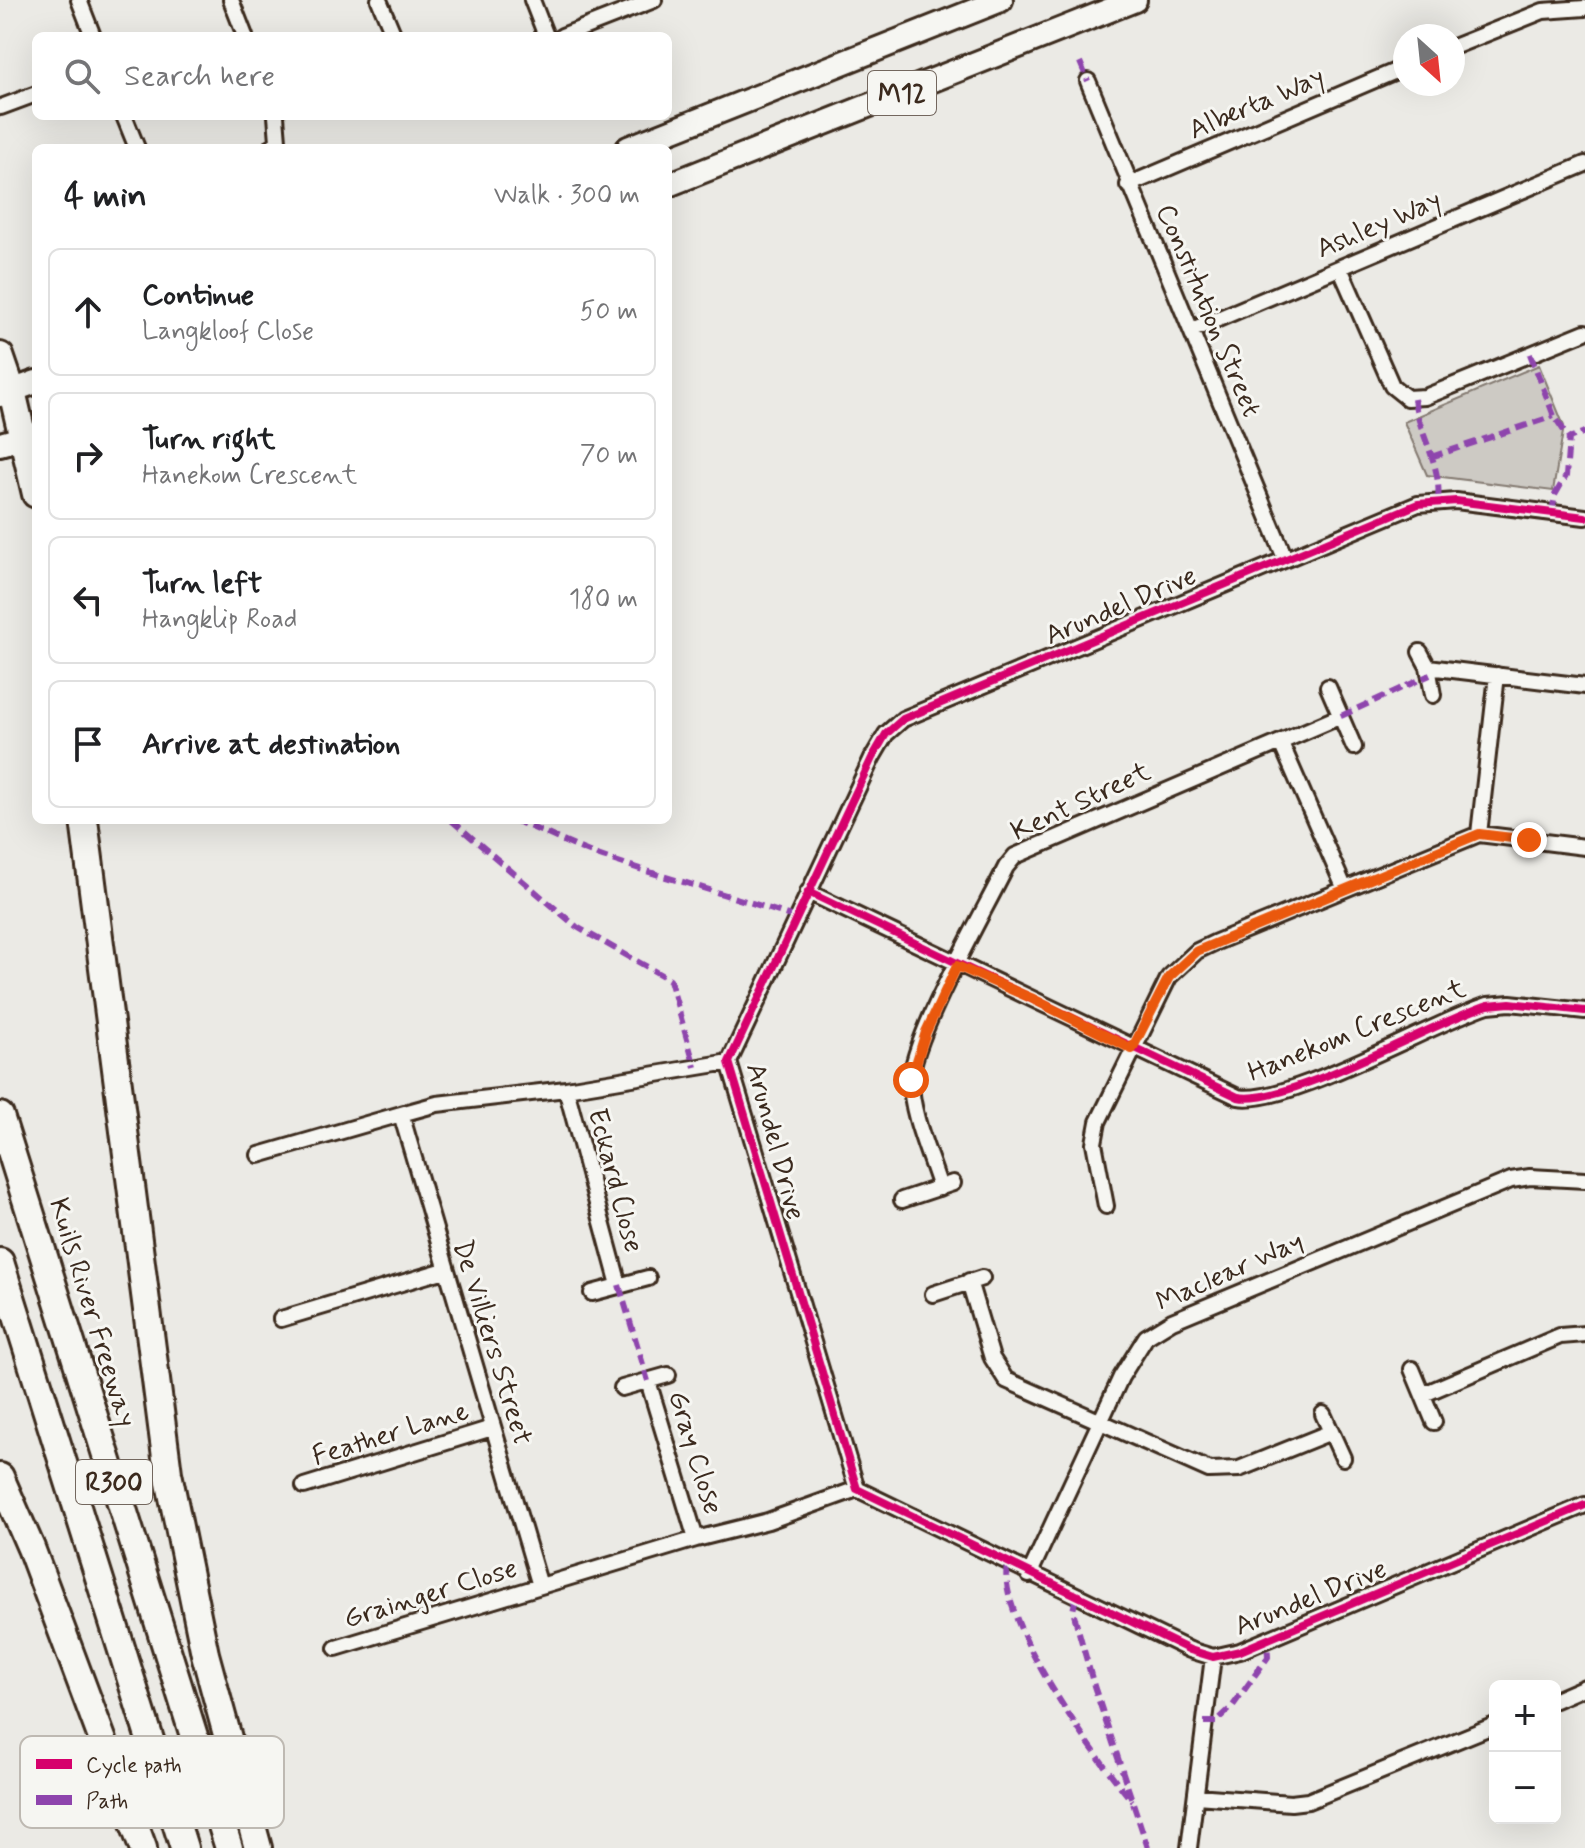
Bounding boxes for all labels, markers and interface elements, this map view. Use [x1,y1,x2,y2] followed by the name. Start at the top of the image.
[1393,24,1465,96] north arrow
[32,32,672,120] search box
[60,54,104,98] icon: search
[124,57,275,96] text: Search here
[1183,59,1331,149] street label: Alberta Way
[868,71,936,115] road number: M12
[64,174,147,219] text: 4 min
[494,179,640,213] text: Walk · 300 m
[1311,182,1447,268] street label: Ashley Way
[1146,199,1269,423] street label: Constitution Street
[142,276,254,315] text: Continue
[66,290,110,334] icon: ahead
[580,295,638,329] text: 50 m
[142,315,314,349] text: Langkloof Close
[142,420,275,459] text: Turn right
[66,434,110,478] icon: right
[580,439,638,473] text: 70 m
[142,459,357,493] text: Hanekom Crescent
[1040,558,1202,655] street label: Arundel Drive
[142,564,262,603] text: Turn left
[66,578,110,622] icon: left
[569,583,638,617] text: 180 m
[142,603,297,637] text: Hangklip Road
[66,722,110,766] icon: arrive
[142,725,400,764] text: Arrive at destination
[1005,754,1157,851] street label: Kent Street
[1511,822,1547,858] route end
[1243,971,1472,1092] street label: Hanekom Crescent
[736,1059,813,1224] street label: Arundel Drive
[893,1062,929,1098] route start
[578,1104,652,1257] street label: Eckard Close
[39,1194,144,1432] street label: Kuils River Freeway
[1150,1223,1310,1321] street label: Maclear Way
[443,1236,540,1450] street label: De Villiers Street
[658,1386,731,1519] street label: Gray Close
[308,1393,474,1476] street label: Feather Lane
[76,1460,152,1504] road number: R300
[340,1550,522,1638] street label: Grainger Close
[1229,1551,1393,1646] street label: Arundel Drive
[1489,1680,1561,1824] map controls
[1489,1680,1561,1752] button: +
[20,1736,284,1828] legend
[86,1752,182,1780] text: Cycle path
[1489,1752,1561,1824] button: −
[86,1788,128,1816] text: Path

